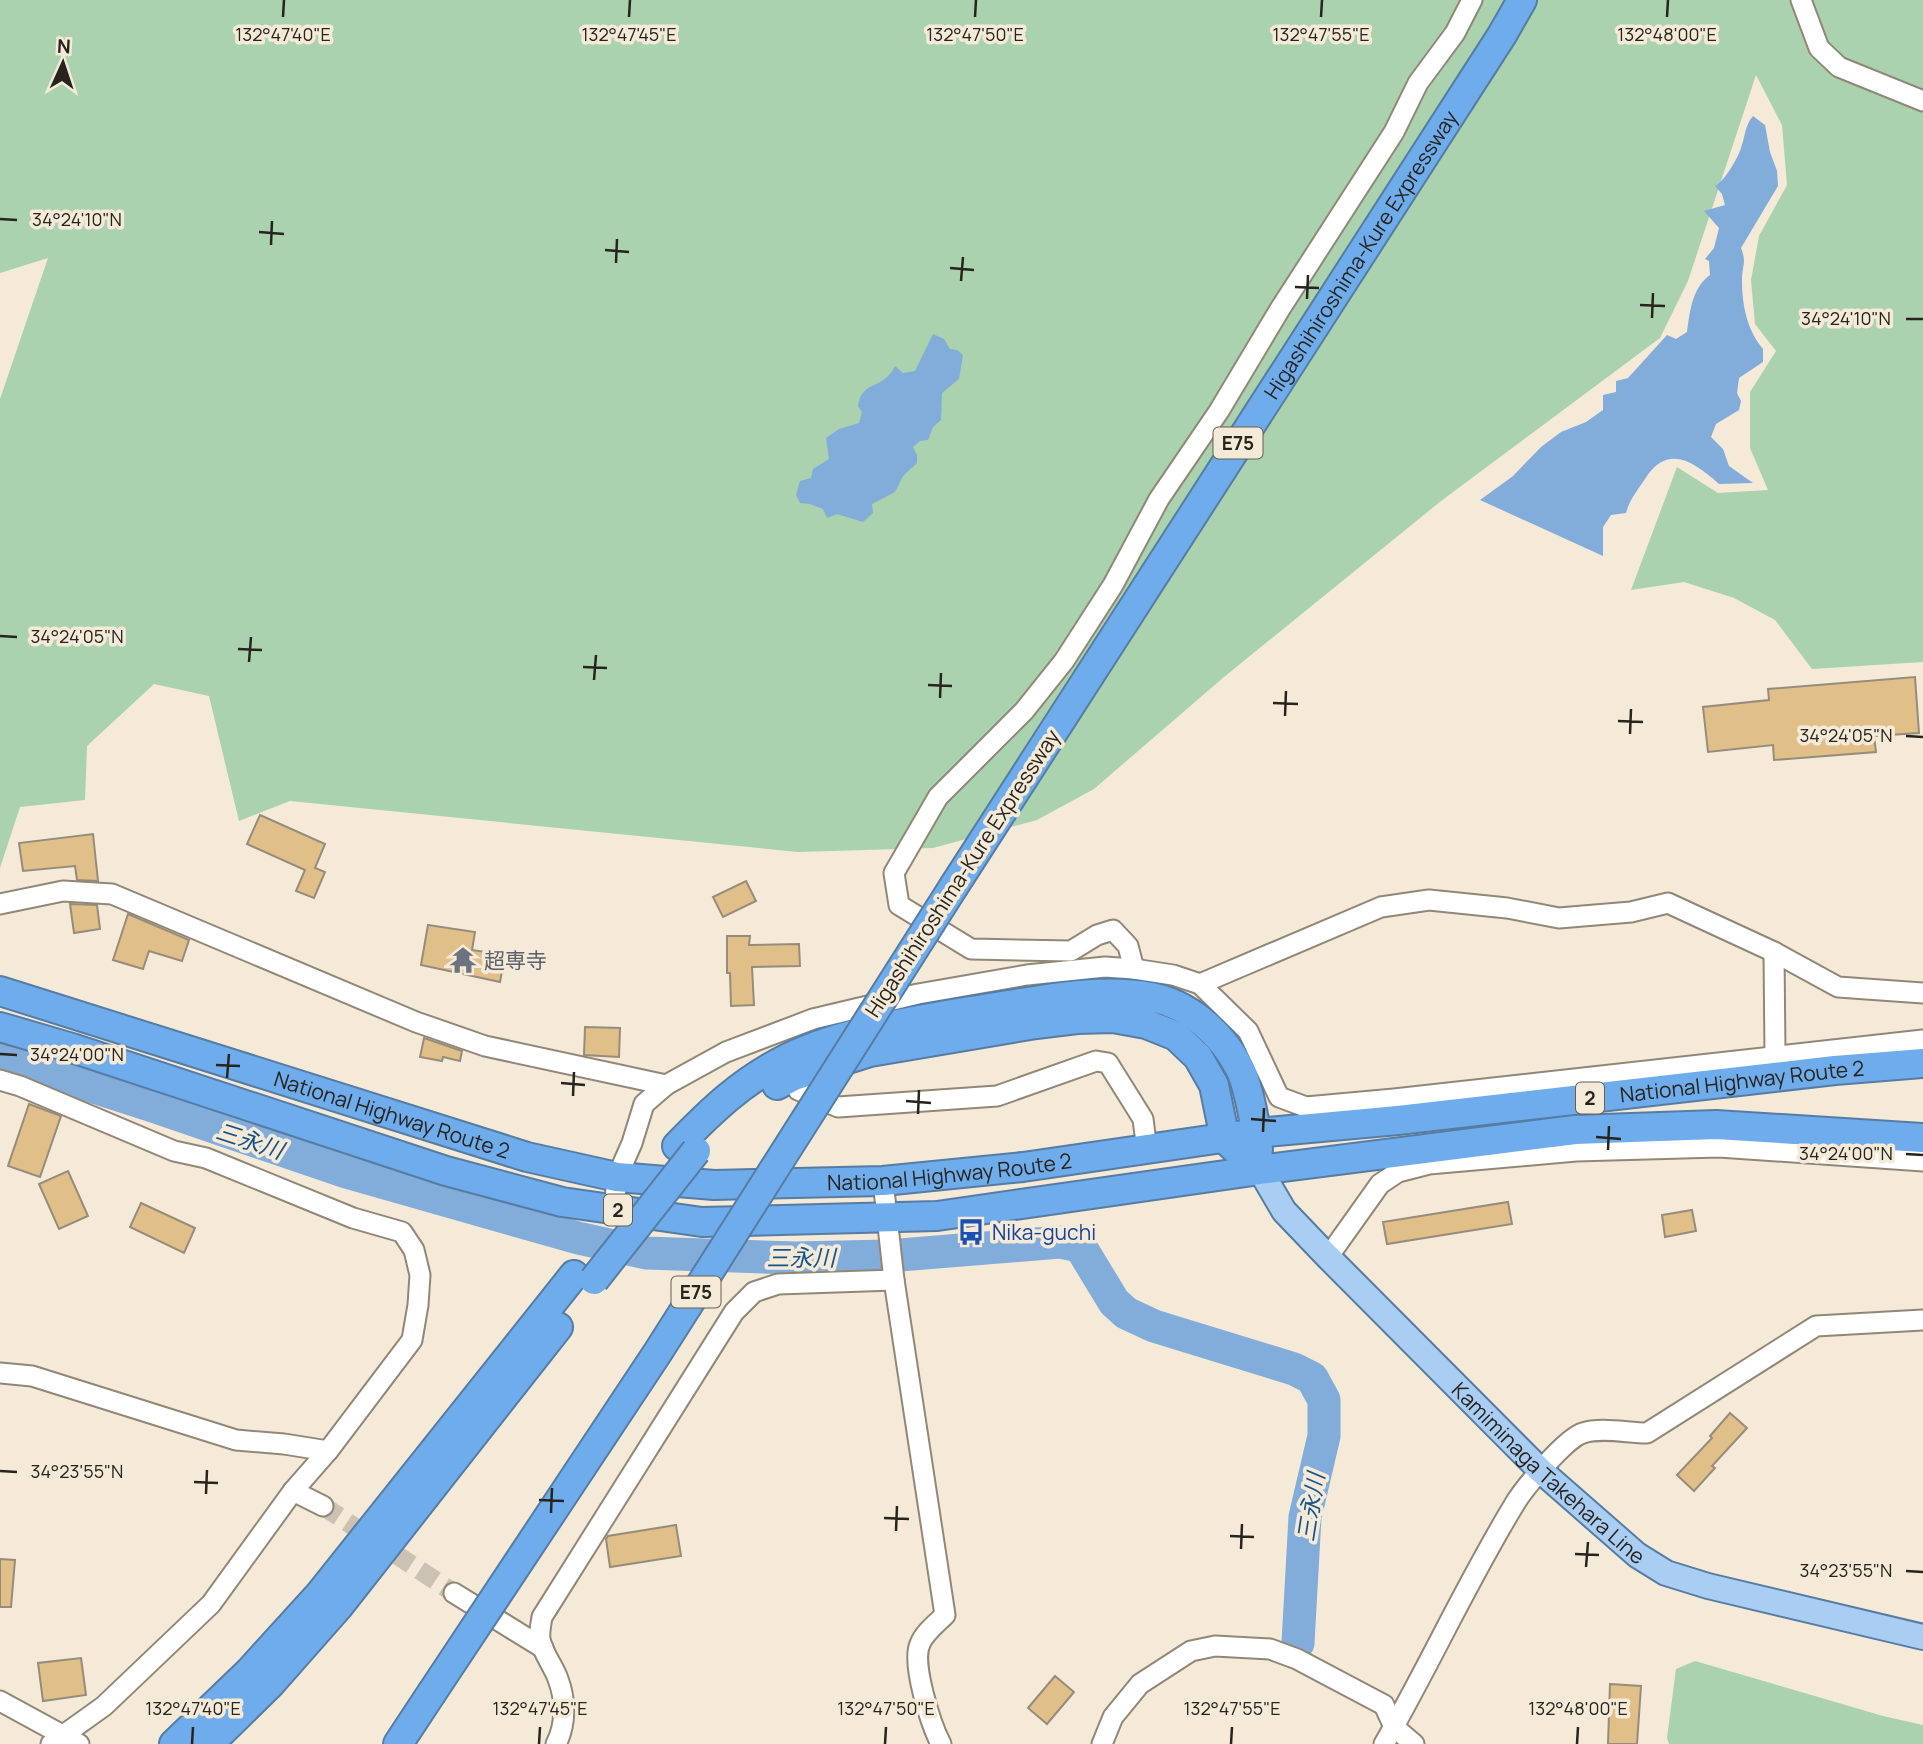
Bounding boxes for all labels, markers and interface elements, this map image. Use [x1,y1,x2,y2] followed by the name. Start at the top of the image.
[235,22,331,46] text: 132°47'40"E
[582,22,677,46] text: 132°47'45"E
[926,22,1024,46] text: 132°47'50"E
[1273,22,1369,46] text: 132°47'55"E
[1617,22,1717,46] text: 132°48'00"E
[28,28,98,98] north arrow
[56,33,71,59] text: N
[1257,105,1464,404] street label: Higashihiroshima-Kure Expressway
[32,207,122,231] text: 34°24'10"N
[1801,306,1891,330] text: 34°24'10"N
[1214,428,1262,458] road number: E75
[30,624,124,648] text: 34°24'05"N
[1799,723,1893,747] text: 34°24'05"N
[858,724,1066,1022] street label: Higashihiroshima-Kure Expressway
[448,945,478,975] temple icon: 超専寺
[484,946,547,974] place label: 超専寺
[30,1042,124,1066] text: 34°24'00"N
[1618,1054,1865,1109] street label: National Highway Route 2
[271,1064,513,1165] street label: National Highway Route 2
[1576,1082,1604,1114] road number: 2
[212,1114,291,1167] water label: 三永川
[1799,1141,1893,1165] text: 34°24'00"N
[827,1146,1074,1196] street label: National Highway Route 2
[604,1194,632,1226] road number: 2
[956,1217,986,1247] bus stop icon: Nika-guchi
[992,1218,1096,1246] place label: Nika-guchi
[767,1241,839,1273] water label: 三永川
[672,1276,720,1308] road number: E75
[1446,1376,1650,1570] street label: Kamiminaga Takehara Line
[31,1459,123,1483] text: 34°23'55"N
[1289,1467,1332,1544] water label: 三永川
[1800,1558,1892,1582] text: 34°23'55"N
[145,1696,241,1720] text: 132°47'40"E
[493,1696,588,1720] text: 132°47'45"E
[837,1696,935,1720] text: 132°47'50"E
[1184,1696,1280,1720] text: 132°47'55"E
[1528,1696,1628,1720] text: 132°48'00"E

